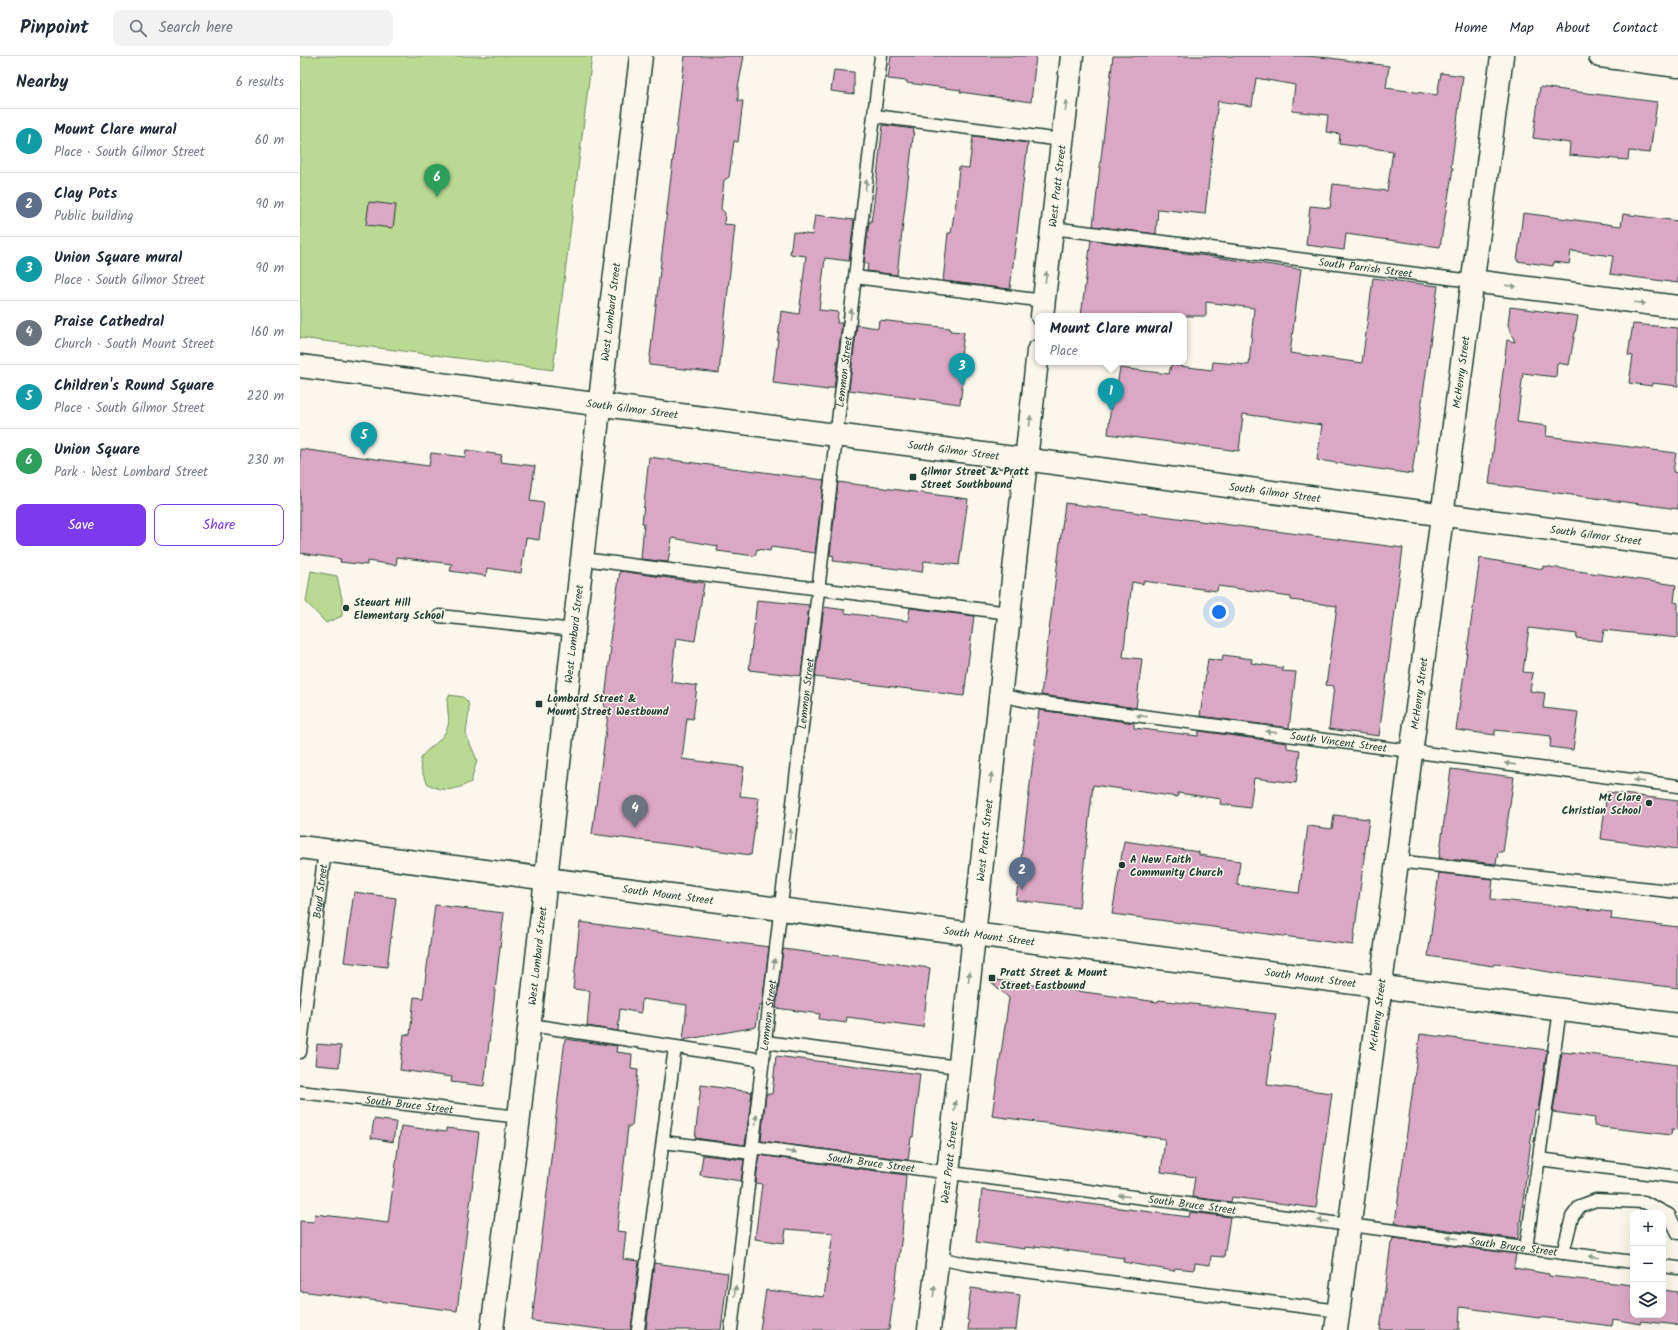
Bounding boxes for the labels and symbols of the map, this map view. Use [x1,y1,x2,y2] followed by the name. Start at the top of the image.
[1063,100,1069,112] one-way arrow
[1044,143,1072,228] street label: West Pratt Street
[424,164,450,197] pin: 6
[863,179,870,191] one-way arrow
[1317,254,1414,284] street label: South Parrish Street
[597,261,626,362] street label: West Lombard Street
[1043,271,1050,283] one-way arrow
[1505,283,1517,289] one-way arrow
[1634,299,1646,306] one-way arrow
[848,308,854,320] one-way arrow
[832,334,858,408] street label: Lemmon Street
[1448,334,1476,410] street label: McHenry Street
[949,353,975,386] pin: 3
[1098,378,1124,411] pin: 1
[585,395,680,425] street label: South Gilmor Street
[1027,415,1033,427] one-way arrow
[351,422,377,455] pin: 5
[906,436,1001,466] street label: South Gilmor Street
[921,463,1030,494] place label: Gilmor Street & Pratt Street Southbound
[908,472,918,482] marker: Gilmor Street & Pratt Street Southbound
[1228,478,1322,508] street label: South Gilmor Street
[1549,521,1644,551] street label: South Gilmor Street
[560,583,589,684] street label: West Lombard Street
[354,594,444,625] place label: Steuart Hill Elementary School
[1209,602,1229,622] your location
[341,603,351,613] marker: Steuart Hill Elementary School
[1406,655,1434,731] street label: McHenry Street
[794,656,820,730] street label: Lemmon Street
[547,690,670,721] place label: Lombard Street & Mount Street Westbound
[534,699,544,709] marker: Lombard Street & Mount Street Westbound
[1136,713,1148,719] one-way arrow
[1289,727,1389,758] street label: South Vincent Street
[1264,729,1277,735] one-way arrow
[1504,761,1517,767] one-way arrow
[987,772,994,785] one-way arrow
[1633,778,1645,784] one-way arrow
[1562,789,1642,820] place label: Mt Clare Christian School
[622,795,648,828] pin: 4
[972,797,999,882] street label: West Pratt Street
[1644,798,1654,808] marker: Mt Clare Christian School
[786,828,793,841] one-way arrow
[1130,851,1223,882] place label: A New Faith Community Church
[1009,857,1035,890] pin: 2
[1117,860,1127,870] marker: A New Faith Community Church
[309,862,333,920] street label: Boyd Street
[621,881,715,910] street label: South Mount Street
[524,905,553,1006] street label: West Lombard Street
[942,922,1037,952] street label: South Mount Street
[771,958,777,970] one-way arrow
[1000,964,1108,995] place label: Pratt Street & Mount Street Eastbound
[1264,964,1358,993] street label: South Mount Street
[966,971,972,983] one-way arrow
[987,973,997,983] marker: Pratt Street & Mount Street Eastbound
[1364,977,1392,1052] street label: McHenry Street
[756,978,782,1052] street label: Lemmon Street
[364,1091,455,1120] street label: South Bruce Street
[951,1100,958,1113] one-way arrow
[752,1114,759,1127] one-way arrow
[936,1120,964,1204] street label: West Pratt Street
[785,1149,797,1155] one-way arrow
[826,1149,917,1178] street label: South Bruce Street
[1147,1191,1238,1220] street label: South Bruce Street
[1118,1193,1130,1199] one-way arrow
[1317,1218,1329,1225] one-way arrow
[1468,1233,1559,1262] street label: South Bruce Street
[1445,1235,1458,1241] one-way arrow
[1588,1254,1600,1260] one-way arrow
[732,1285,738,1297] one-way arrow
[931,1285,937,1297] one-way arrow

